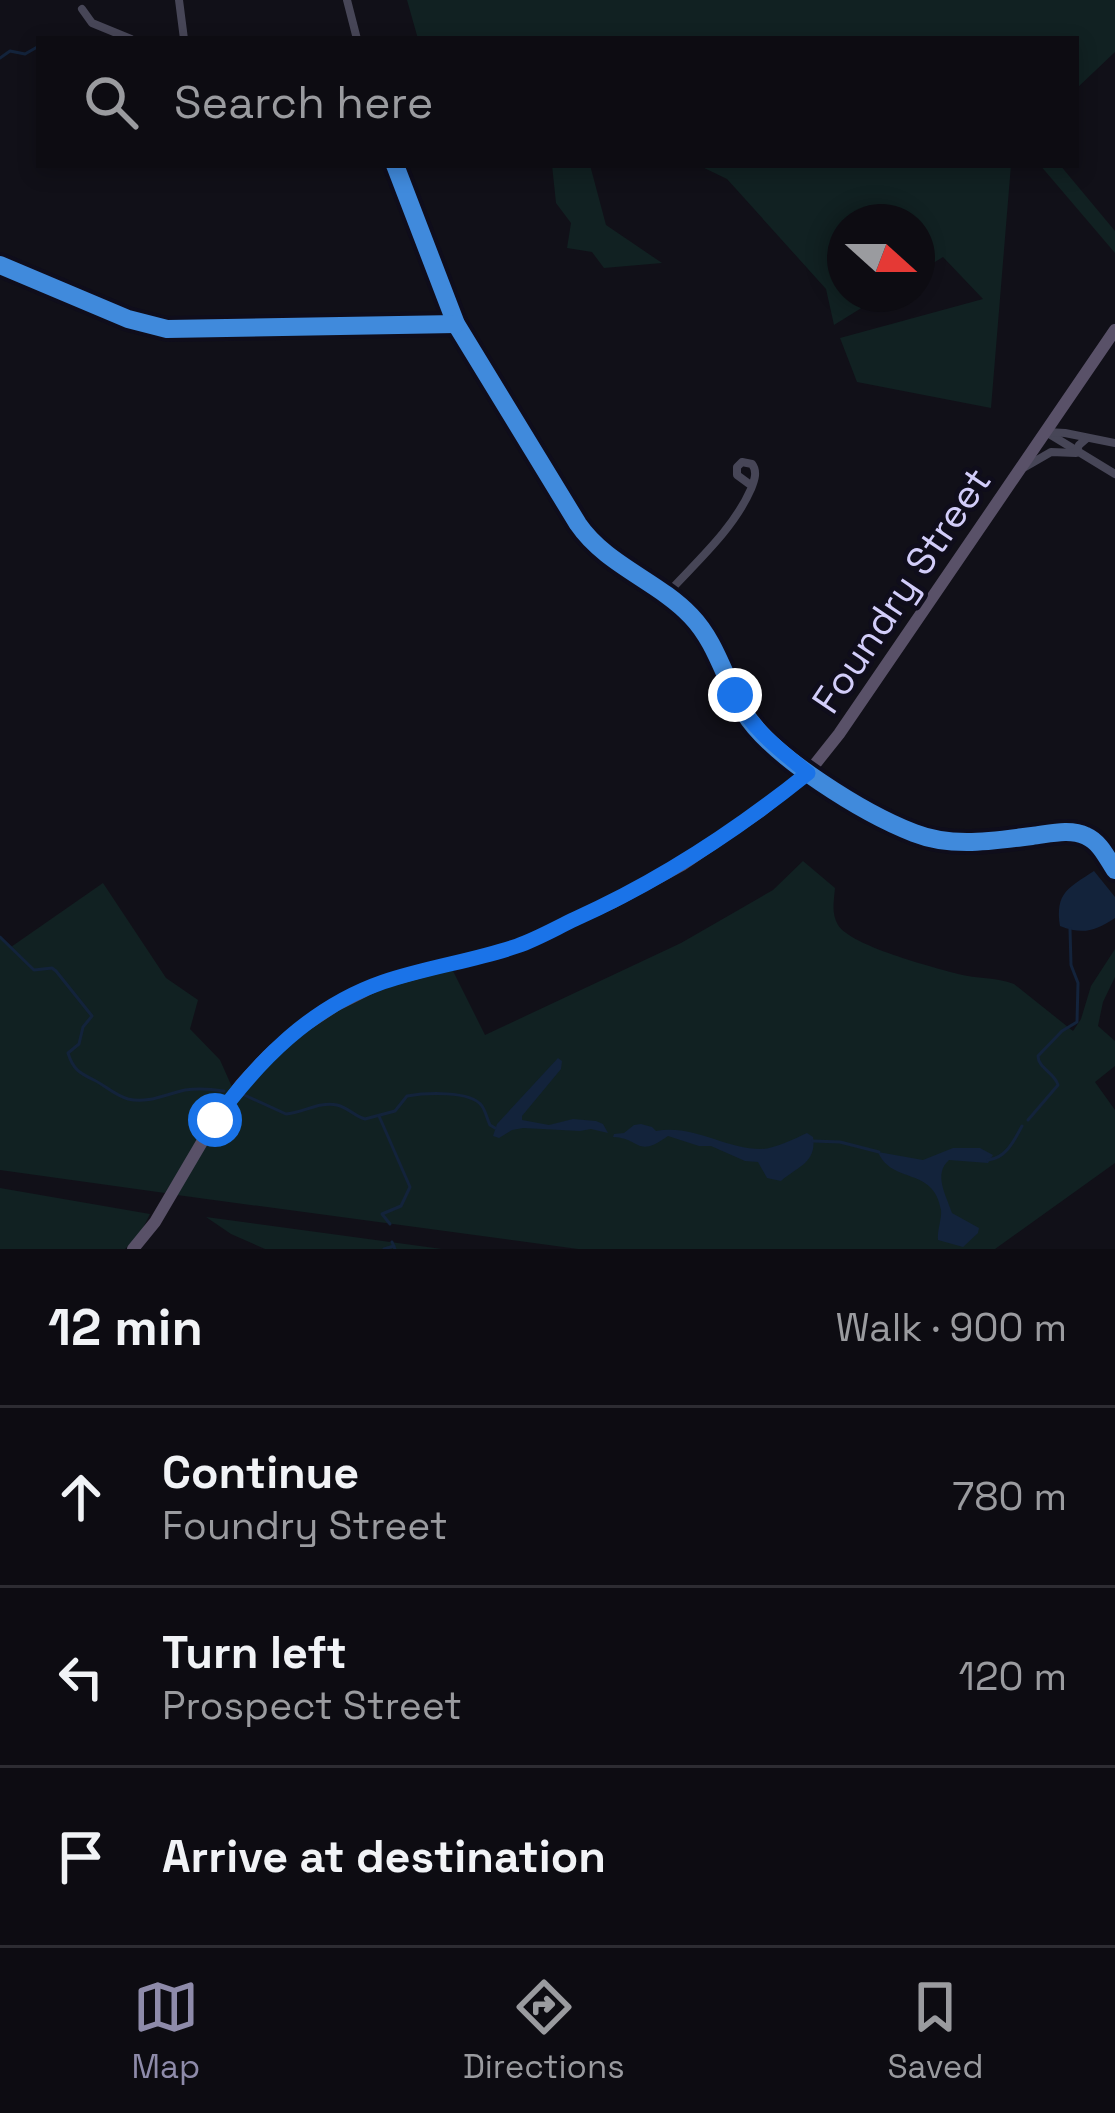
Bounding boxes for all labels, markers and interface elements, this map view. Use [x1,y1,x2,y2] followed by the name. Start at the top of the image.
[36,36,1079,168] search box
[78,69,144,135] icon: search
[174,74,433,131] text: Search here
[827,204,935,312] north arrow
[801,458,1002,722] street label: Foundry Street
[708,668,762,722] route end
[188,1093,242,1147] route start
[48,1295,203,1360] text: 12 min
[836,1303,1067,1352] text: Walk · 900 m
[162,1444,359,1501] text: Continue
[48,1464,114,1530] icon: ahead
[952,1472,1067,1521] text: 780 m
[162,1501,448,1550] text: Foundry Street
[162,1624,347,1681] text: Turn left
[48,1644,114,1710] icon: left
[959,1652,1067,1701] text: 120 m
[162,1681,462,1730] text: Prospect Street
[48,1824,114,1890] icon: arrive
[162,1828,606,1885] text: Arrive at destination
[131,1974,200,2088] tab: Map
[463,1974,625,2088] tab: Directions
[887,1974,984,2088] tab: Saved

